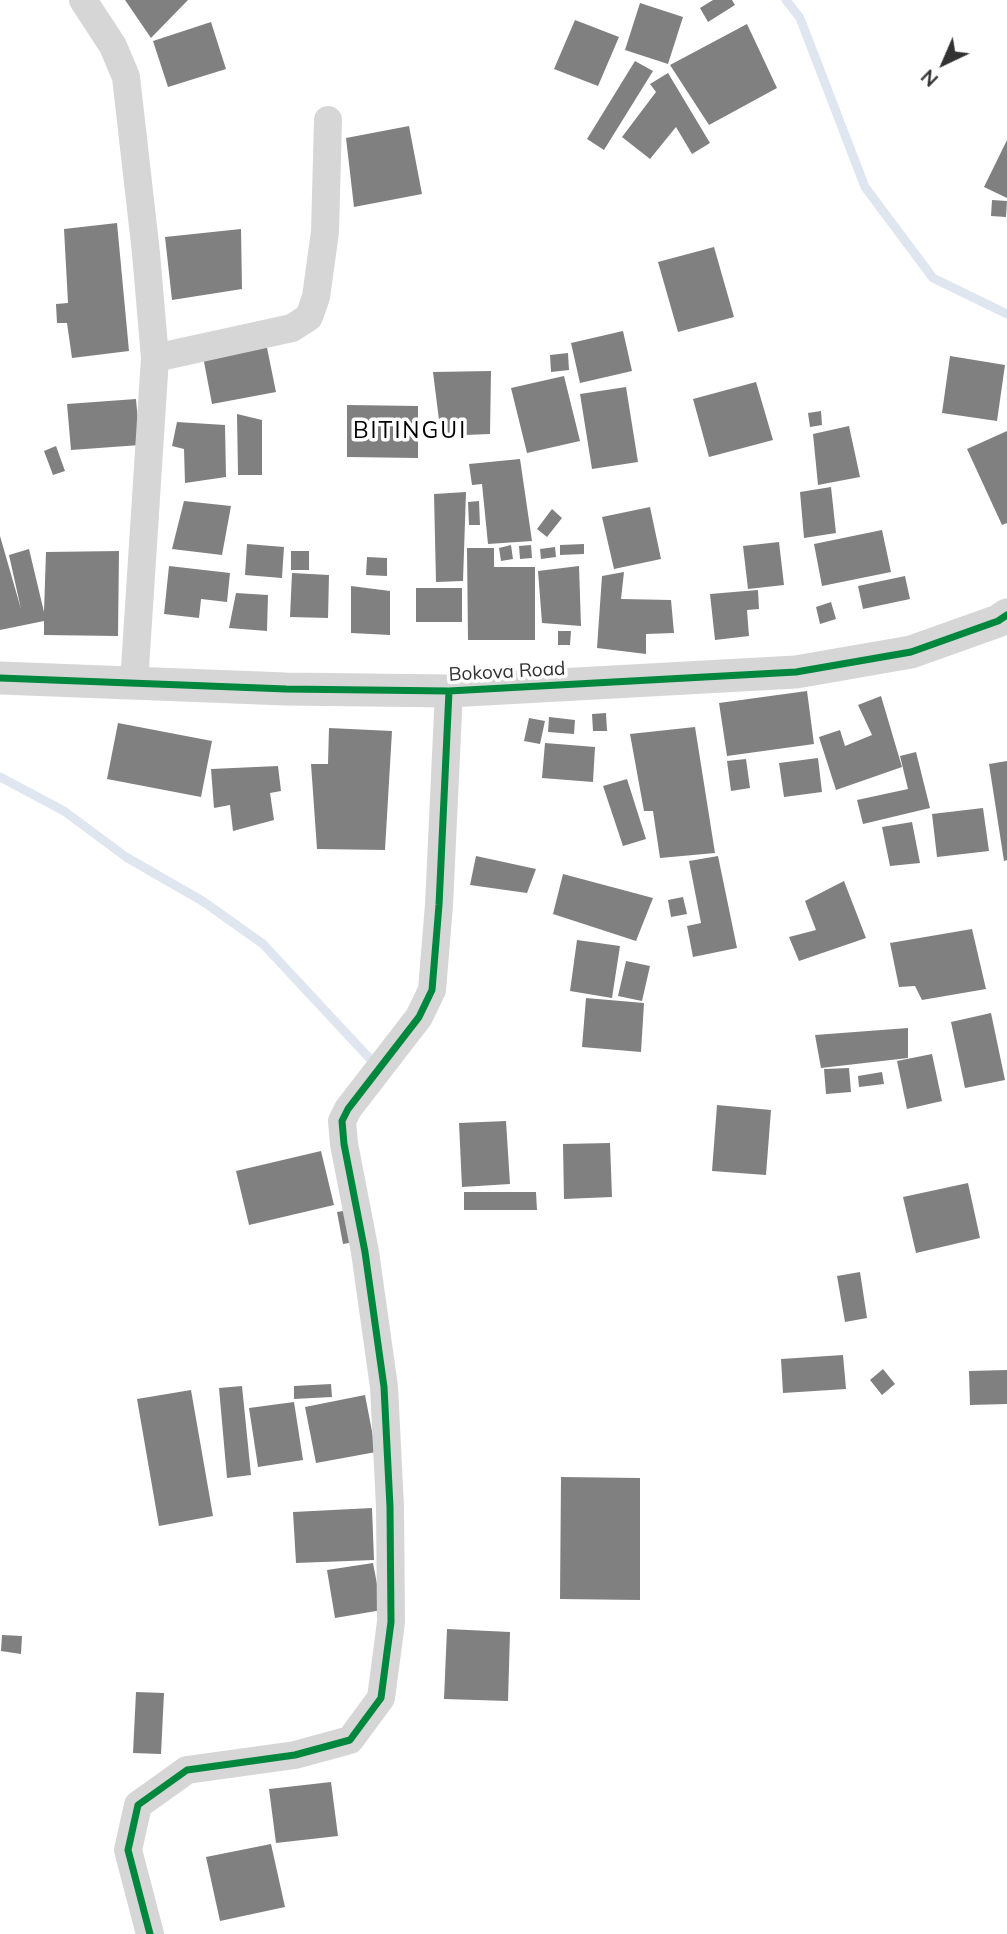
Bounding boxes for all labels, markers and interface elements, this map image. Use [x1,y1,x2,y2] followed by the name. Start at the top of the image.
[909,28,979,98] north arrow
[916,64,943,92] text: N
[354,417,466,445] district label: BITINGUI
[448,658,566,686] street label: Bokova Road

